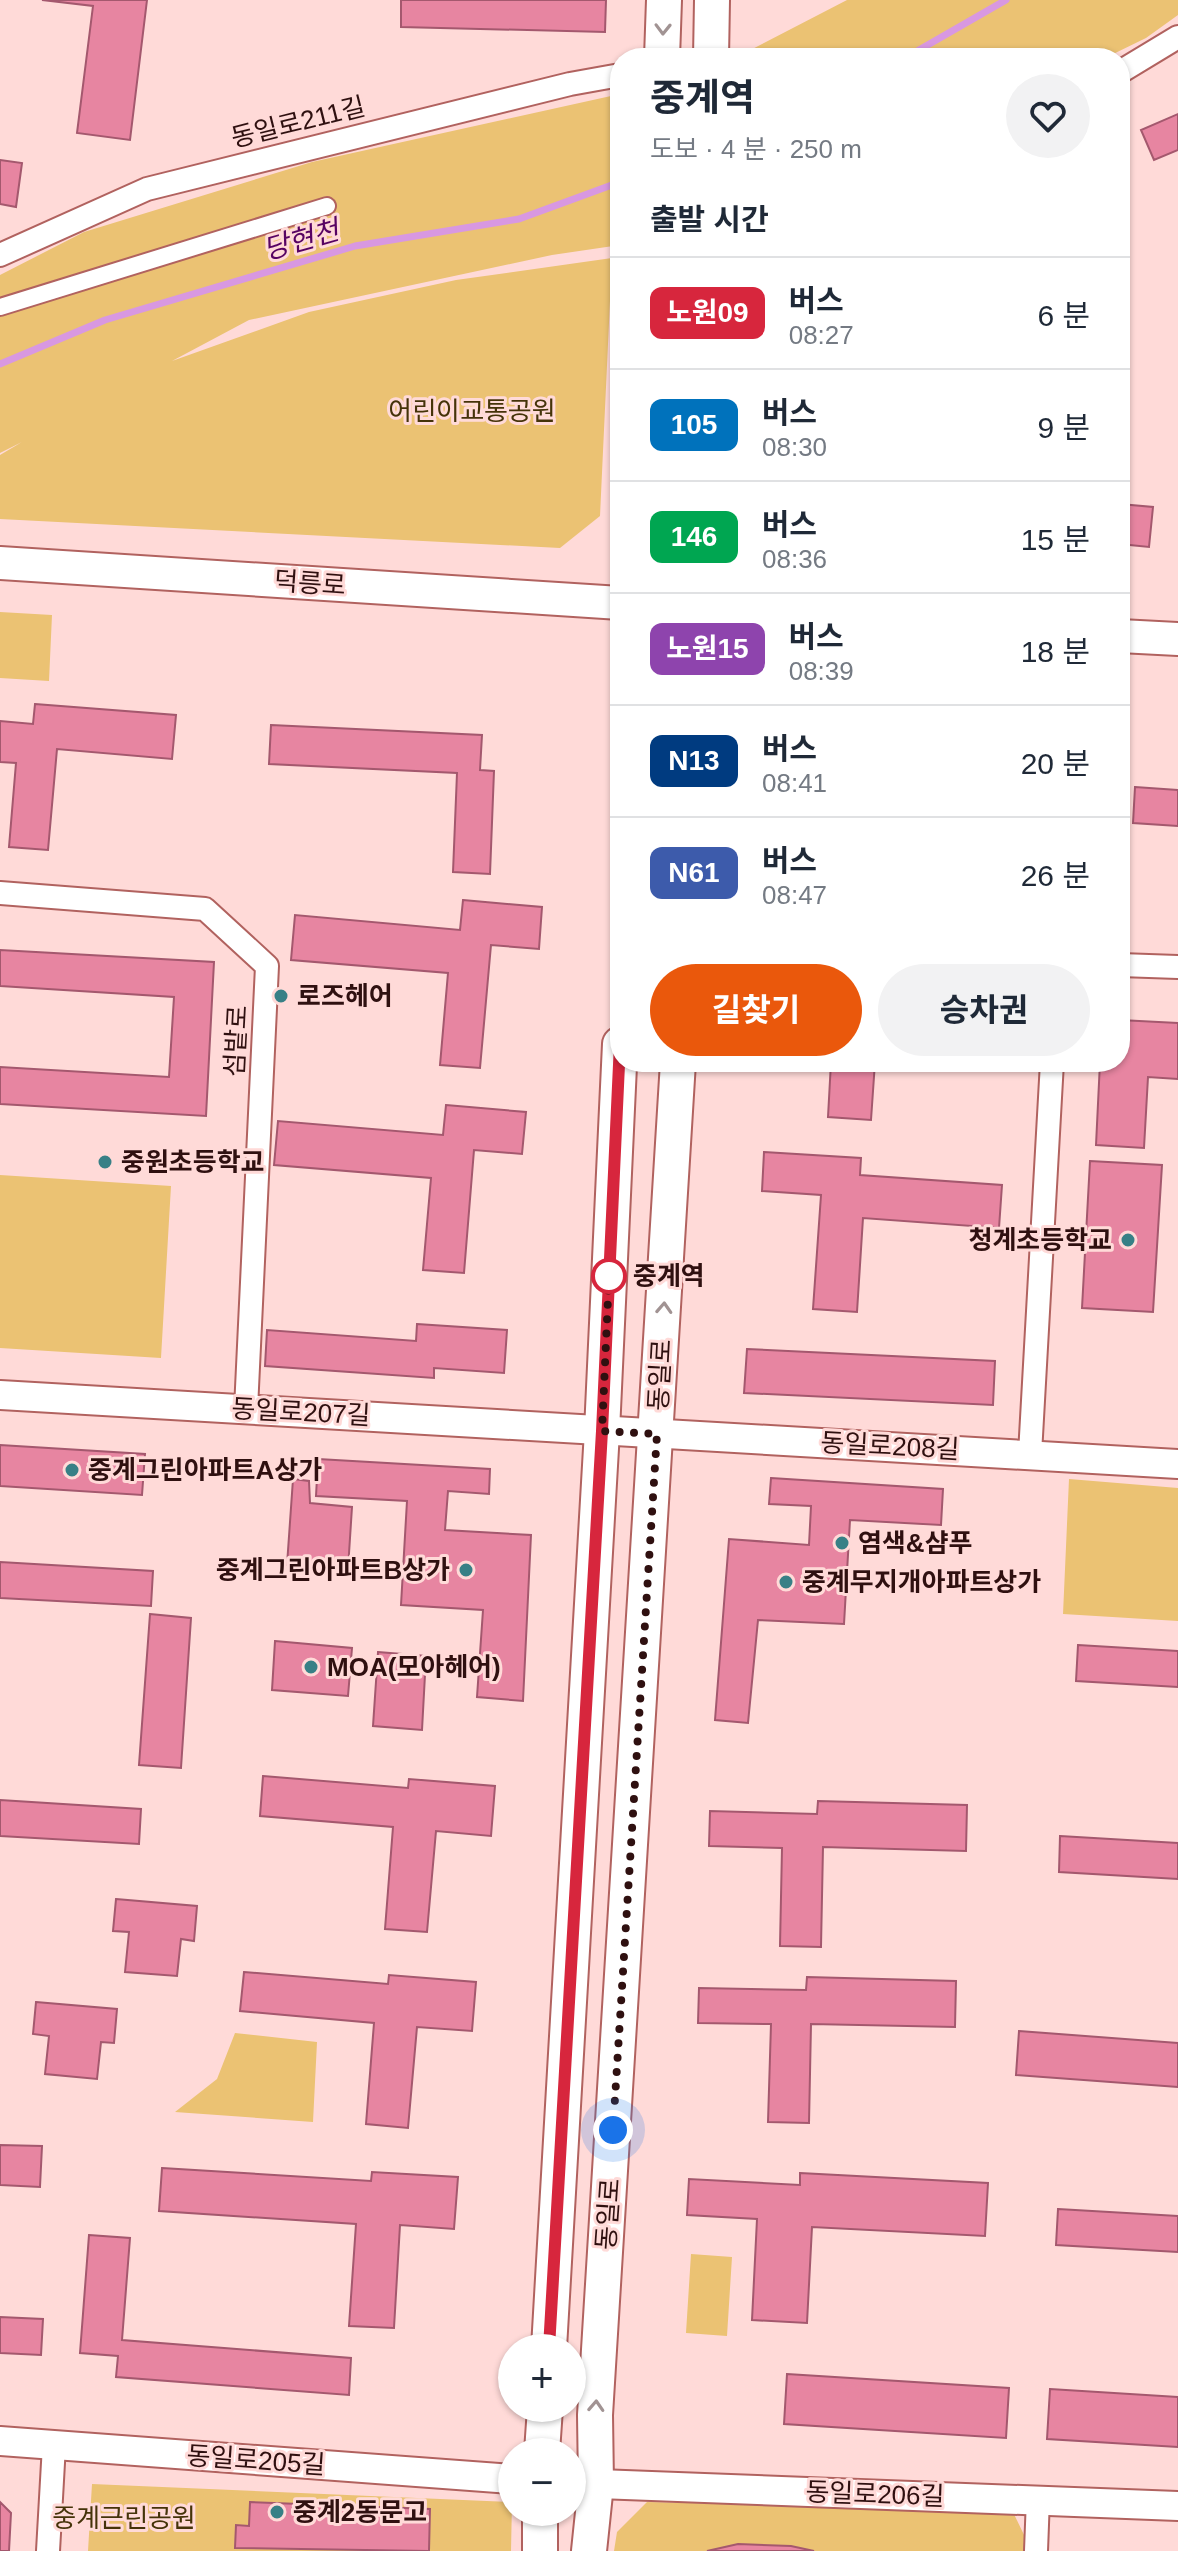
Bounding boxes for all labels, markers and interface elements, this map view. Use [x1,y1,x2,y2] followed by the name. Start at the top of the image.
[654,23,672,36] one-way arrow
[1006,74,1090,158] button: heart
[650,77,755,119] text: 중계역
[228,91,368,153] street label: 동일로211길
[650,134,862,164] text: 도보 · 4 분 · 250 m
[650,203,769,236] text: 출발 시간
[260,214,346,266] water label: 당현천
[789,284,844,317] text: 버스
[666,297,749,328] text: 노원09
[1037,299,1090,332] text: 6 분
[789,320,854,350] text: 08:27
[388,396,556,426] park label: 어린이교통공원
[762,396,817,429] text: 버스
[671,409,717,440] text: 105
[1037,411,1090,444] text: 9 분
[762,432,827,462] text: 08:30
[762,508,817,541] text: 버스
[671,521,717,552] text: 146
[1021,523,1090,556] text: 15 분
[762,544,827,574] text: 08:36
[273,566,347,600] street label: 덕릉로
[789,620,844,653] text: 버스
[666,633,749,664] text: 노원15
[1021,635,1090,668] text: 18 분
[789,656,854,686] text: 08:39
[762,732,817,765] text: 버스
[668,745,720,776] text: N13
[1021,747,1090,780] text: 20 분
[762,768,827,798] text: 08:41
[762,844,817,877] text: 버스
[668,857,720,888] text: N61
[1021,859,1090,892] text: 26 분
[762,880,827,910] text: 08:47
[650,964,862,1056] button: 길찾기
[878,964,1090,1056] button: 승차권
[297,981,393,1011] place label: 로즈헤어
[272,987,290,1005] marker: 로즈헤어
[219,1004,253,1078] street label: 섬밭로
[121,1147,265,1177] place label: 중원초등학교
[96,1153,114,1171] marker: 중원초등학교
[968,1225,1112,1255] place label: 청계초등학교
[1119,1231,1137,1249] marker: 청계초등학교
[592,1259,626,1293] marker: 중계역
[633,1261,705,1291] place label: 중계역
[655,1301,672,1314] one-way arrow
[643,1338,677,1412] street label: 동일로
[231,1393,371,1431] street label: 동일로207길
[820,1427,960,1465] street label: 동일로208길
[88,1455,322,1485] place label: 중계그린아파트A상가
[63,1461,81,1479] marker: 중계그린아파트A상가
[858,1528,972,1558] place label: 염색&샴푸
[833,1534,851,1552] marker: 염색&샴푸
[216,1555,450,1585] place label: 중계그린아파트B상가
[457,1561,475,1579] marker: 중계그린아파트B상가
[802,1567,1041,1597] place label: 중계무지개아파트상가
[777,1573,795,1591] marker: 중계무지개아파트상가
[327,1652,501,1682] place label: MOA(모아헤어)
[302,1658,320,1676] marker: MOA(모아헤어)
[593,2110,633,2150] your location
[591,2177,625,2251] street label: 동일로
[498,2334,586,2526] map controls
[498,2334,586,2422] button: +
[587,2399,604,2412] one-way arrow
[498,2438,586,2526] button: −
[186,2440,326,2480] street label: 동일로205길
[805,2477,945,2511] street label: 동일로206길
[293,2497,427,2527] place label: 중계2동문고
[52,2503,196,2533] park label: 중계근린공원
[268,2503,286,2521] marker: 중계2동문고

